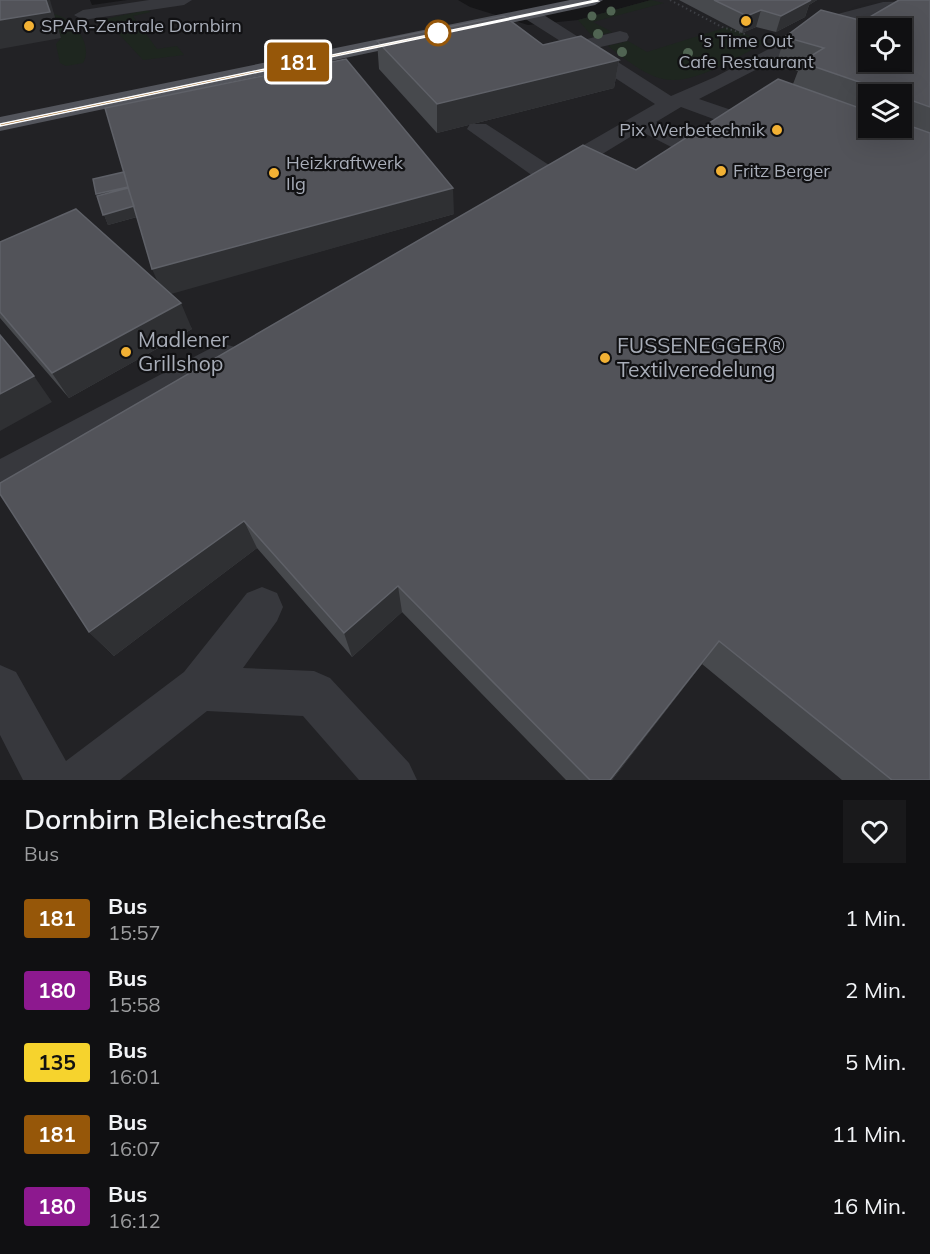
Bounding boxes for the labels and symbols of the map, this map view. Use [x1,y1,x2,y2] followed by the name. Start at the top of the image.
[41,14,242,37] place label: SPAR-Zentrale Dornbirn
[739,14,753,28] marker: 's Time Out Cafe Restaurant
[22,19,36,33] marker: SPAR-Zentrale Dornbirn
[425,20,451,46] unlabelled marker
[678,29,814,73] place label: 's Time Out Cafe Restaurant
[264,42,332,82] line badge: 181
[619,118,766,141] place label: Pix Werbetechnik
[770,123,784,137] marker: Pix Werbetechnik
[286,151,404,195] place label: Heizkraftwerk Ilg
[733,159,830,182] place label: Fritz Berger
[714,164,728,178] marker: Fritz Berger
[267,166,281,180] marker: Heizkraftwerk Ilg
[138,326,229,376] place label: Madlener Grillshop
[617,332,785,382] place label: FUSSENEGGER® Textilveredelung
[119,345,133,359] marker: Madlener Grillshop
[598,351,612,365] marker: FUSSENEGGER® Textilveredelung

